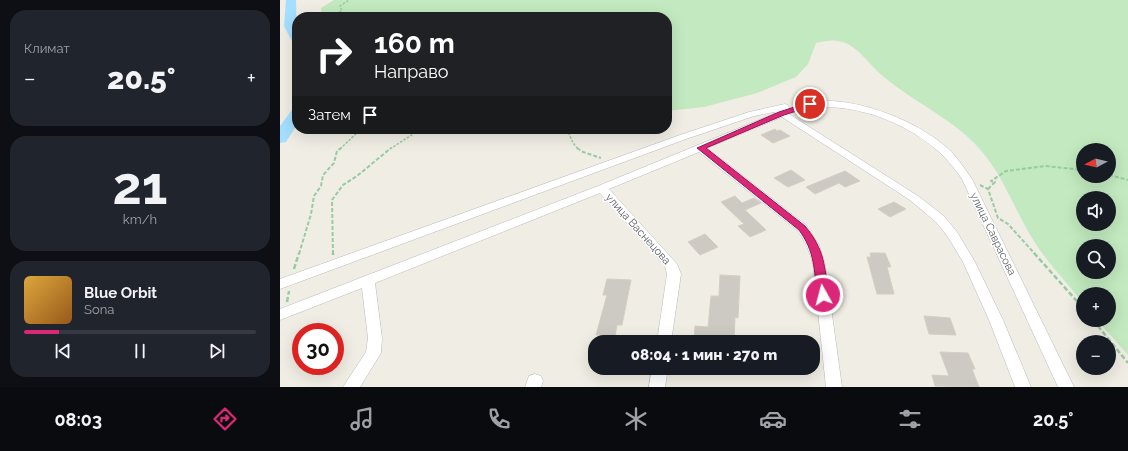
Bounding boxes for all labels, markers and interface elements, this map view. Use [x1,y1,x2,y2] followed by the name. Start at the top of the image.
[374,27,455,60] text: 160 m
[308,28,360,80] icon: right
[24,41,70,56] text: Климат
[107,61,176,96] text: 20.5°
[374,61,448,82] text: Направо
[24,65,36,91] text: −
[247,65,256,91] text: +
[793,87,827,121] pin
[799,93,821,115] icon: arrive
[359,104,381,126] icon: arrive
[308,106,351,124] text: Затем
[1076,143,1116,183] north arrow
[1076,143,1116,375] map controls
[112,155,168,216] text: 21
[967,190,1019,278] street label: улица Саврасова
[603,191,673,267] street label: улица Васнецова
[1076,191,1116,231] button: sound
[123,212,157,227] text: km/h
[1076,239,1116,279] button: search
[802,274,844,316] position arrow
[84,284,157,302] text: Blue Orbit
[1076,287,1116,327] button: +
[84,302,114,317] text: Sona
[292,323,344,375] speed limit sign: 30
[1076,335,1116,375] button: −
[52,340,74,362] icon: previous
[129,340,151,362] icon: pause
[206,340,228,362] icon: next
[631,346,777,364] text: 08:04 · 1 мин · 270 m
[211,405,239,433] icon: directions
[348,405,376,433] icon: music
[485,405,513,433] icon: phone
[622,405,650,433] icon: climate
[759,405,787,433] icon: car
[896,405,924,433] icon: filters
[55,409,102,430] text: 08:03
[1033,409,1073,430] text: 20.5°

